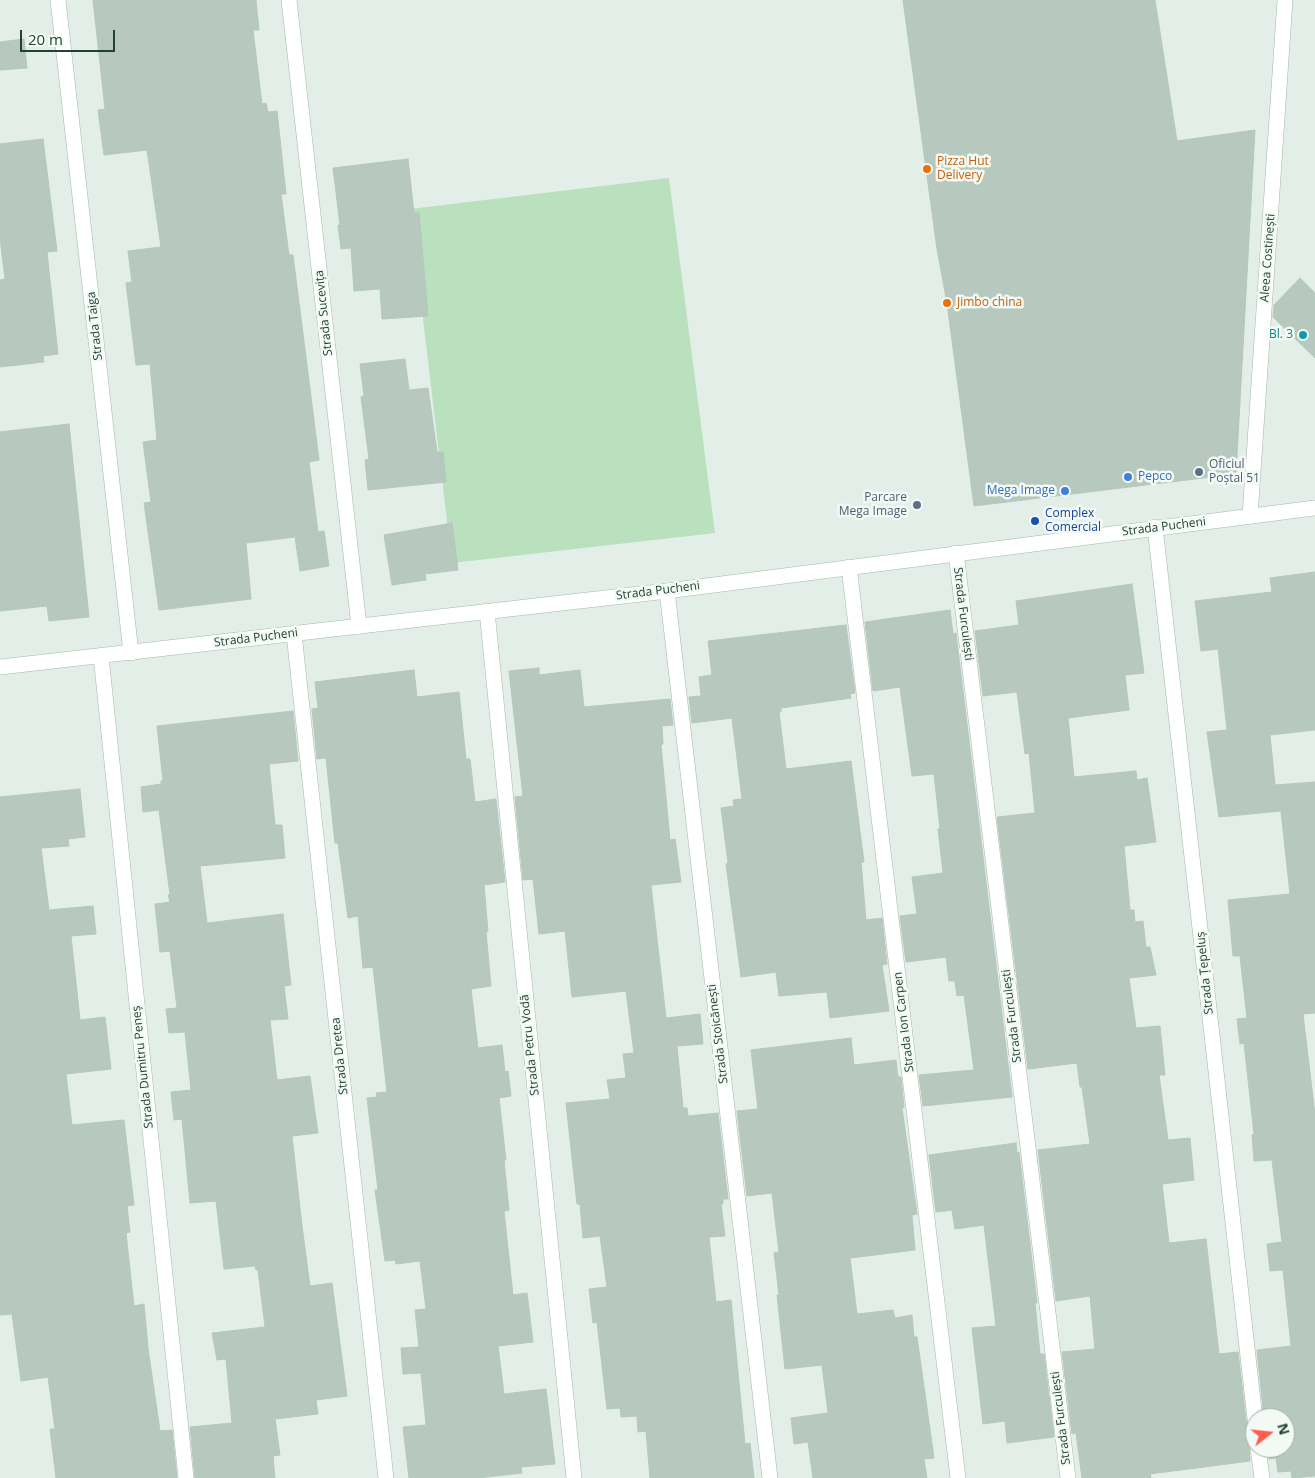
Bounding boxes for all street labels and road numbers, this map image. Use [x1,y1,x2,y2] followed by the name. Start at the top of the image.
[1258,213,1278,303] street label: Aleea Costinești
[312,270,336,356] street label: Strada Sucevița
[84,291,106,361] street label: Strada Taiga
[1121,515,1207,539] street label: Strada Pucheni
[950,567,976,661] street label: Strada Furculești
[615,579,701,603] street label: Strada Pucheni
[213,626,299,650] street label: Strada Pucheni
[1193,931,1217,1015] street label: Strada Țepeluș
[999,969,1025,1063] street label: Strada Furculești
[891,971,917,1073] street label: Strada Ion Carpen
[705,983,731,1085] street label: Strada Stoicănești
[518,994,542,1096] street label: Strada Petru Vodă
[129,1005,157,1129] street label: Strada Dumitru Peneș
[329,1017,351,1095] street label: Strada Dretea
[1048,1371,1074,1465] street label: Strada Furculești

